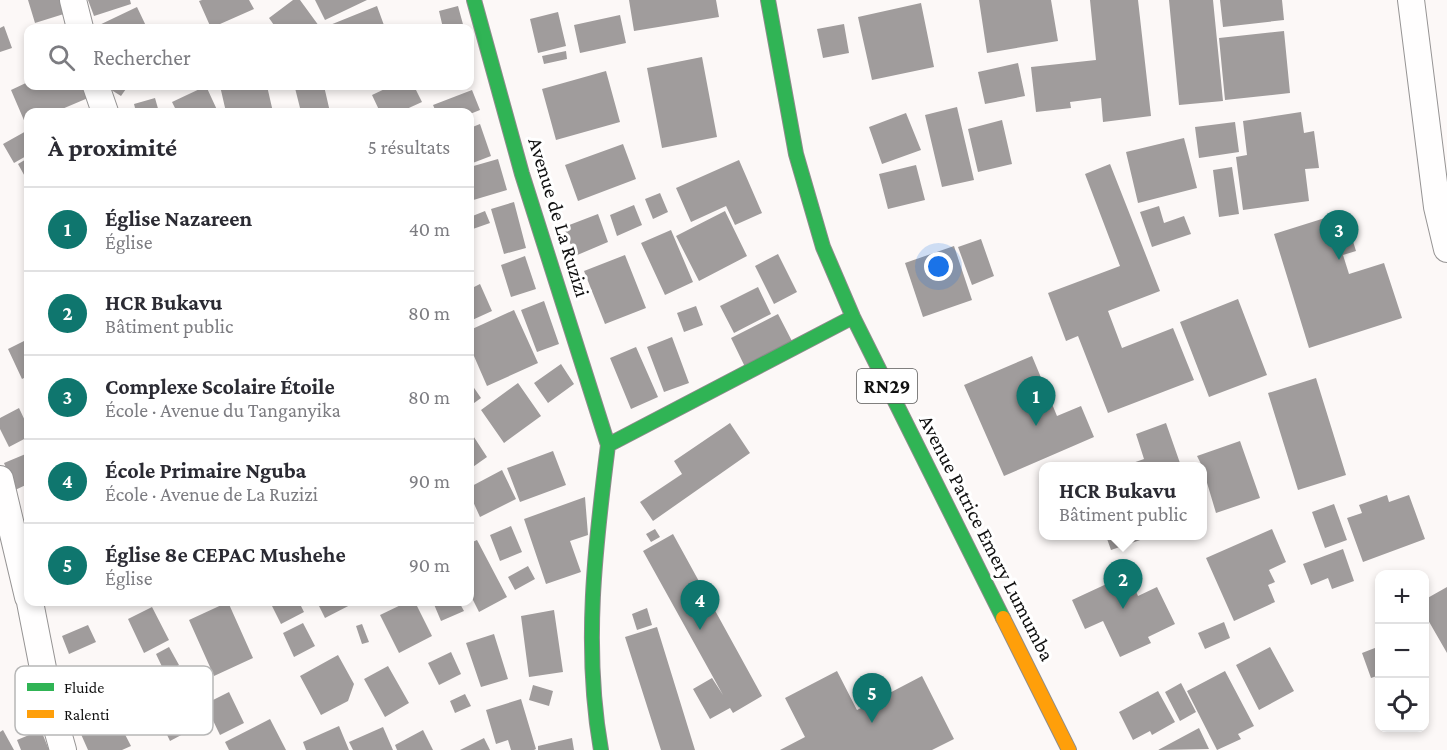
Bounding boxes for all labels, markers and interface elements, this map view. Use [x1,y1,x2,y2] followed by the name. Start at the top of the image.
[24,24,474,90] search box
[45,41,78,74] icon: search
[93,45,191,70] text: Rechercher
[48,133,177,162] text: À proximité
[523,134,595,300] street label: Avenue de La Ruzizi
[368,136,450,158] text: 5 résultats
[105,206,252,231] text: Église Nazareen
[1320,210,1358,260] pin: 3
[64,218,71,240] text: 1
[409,218,450,240] text: 40 m
[105,231,152,253] text: Église
[924,252,953,281] your location
[105,290,222,315] text: HCR Bukavu
[62,302,73,324] text: 2
[408,302,450,324] text: 80 m
[105,315,233,337] text: Bâtiment public
[857,369,917,403] road number: RN29
[105,374,335,399] text: Complexe Scolaire Étoile
[1016,376,1056,426] pin: 1
[63,386,72,408] text: 3
[408,386,450,408] text: 80 m
[105,399,341,421] text: École · Avenue du Tanganyika
[914,411,1060,665] street label: Avenue Patrice Emery Lumumba
[105,458,306,483] text: École Primaire Nguba
[1039,462,1207,540] popup
[62,470,73,492] text: 4
[409,470,450,492] text: 90 m
[1059,478,1176,503] text: HCR Bukavu
[105,483,318,505] text: École · Avenue de La Ruzizi
[1059,503,1187,525] text: Bâtiment public
[105,542,346,567] text: Église 8e CEPAC Mushehe
[63,554,72,576] text: 5
[409,554,450,576] text: 90 m
[1104,560,1142,609] pin: 2
[105,567,152,589] text: Église
[1375,570,1429,732] map controls
[1375,570,1429,624] button: +
[680,580,720,630] pin: 4
[1375,624,1429,678] button: −
[15,666,213,735] legend
[852,674,892,723] pin: 5
[1375,678,1429,732] button: locate
[64,679,104,696] text: Fluide
[64,706,109,723] text: Ralenti

